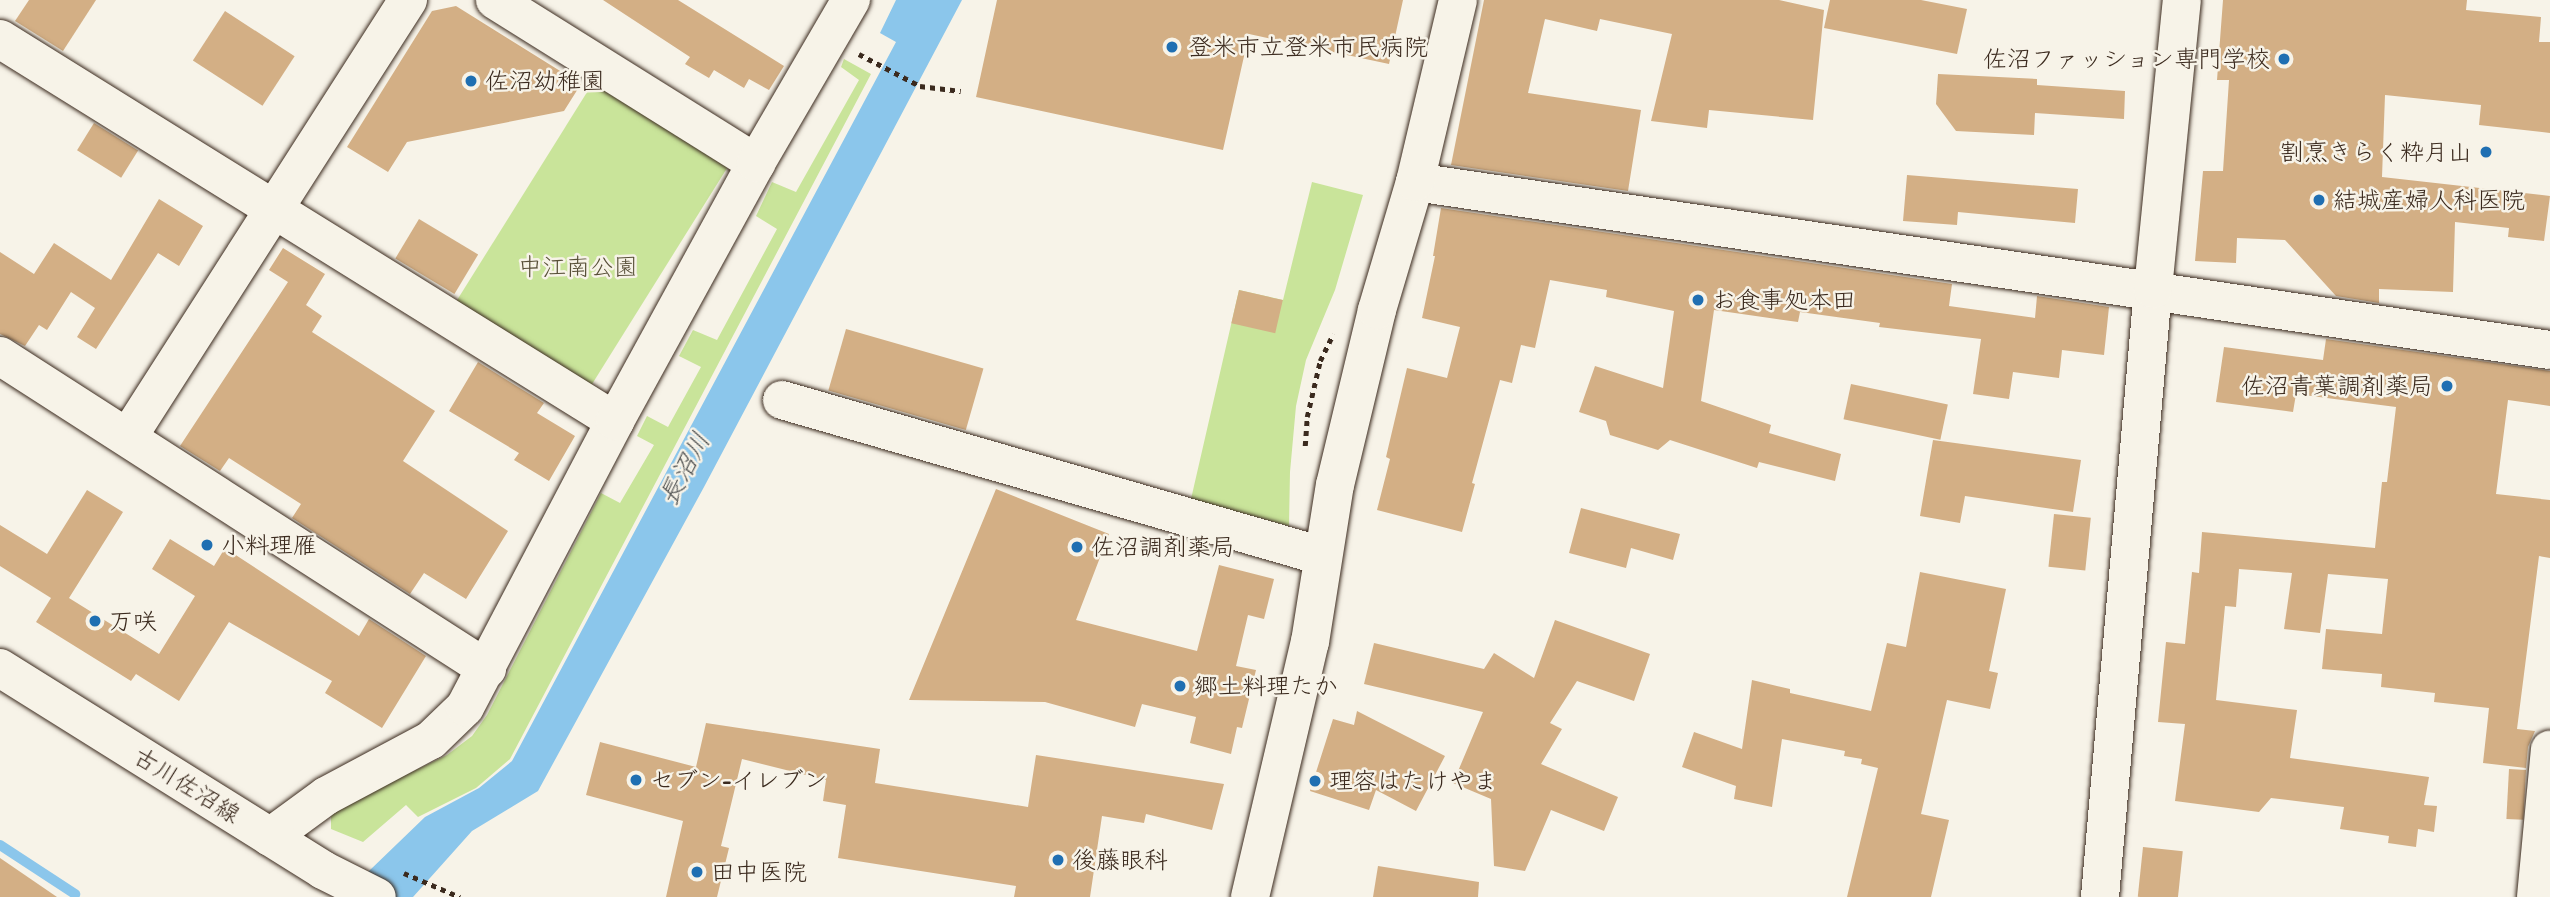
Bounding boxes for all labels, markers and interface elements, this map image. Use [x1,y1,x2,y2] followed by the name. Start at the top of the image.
[1188,33,1428,61] place label: 登米市立登米市民病院
[1162,37,1182,57] marker: 登米市立登米市民病院
[1982,45,2270,73] place label: 佐沼ファッション専門学校
[2276,51,2292,67] marker: 佐沼ファッション専門学校
[485,67,605,95] place label: 佐沼幼稚園
[463,73,479,89] marker: 佐沼幼稚園
[2280,138,2472,166] place label: 割烹きらく粋月山
[2478,144,2494,160] marker: 割烹きらく粋月山
[2333,186,2525,214] place label: 結城産婦人科医院
[2311,192,2327,208] marker: 結城産婦人科医院
[518,253,638,281] park label: 中江南公園
[1712,286,1856,314] place label: お食事処本田
[1690,292,1706,308] marker: お食事処本田
[2241,372,2433,400] place label: 佐沼青葉調剤薬局
[2439,378,2455,394] marker: 佐沼青葉調剤薬局
[653,427,717,511] water label: 長沼川
[221,531,317,559] place label: 小料理雁
[1091,533,1235,561] place label: 佐沼調剤薬局
[199,537,215,553] marker: 小料理雁
[1069,539,1085,555] marker: 佐沼調剤薬局
[109,607,157,635] place label: 万咲
[87,613,103,629] marker: 万咲
[1194,672,1338,700] place label: 郷土料理たか
[1172,678,1188,694] marker: 郷土料理たか
[128,741,246,829] street label: 古川佐沼線
[650,766,828,794] place label: セブン-イレブン
[1329,767,1497,795] place label: 理容はたけやま
[628,772,644,788] marker: セブン-イレブン
[1307,773,1323,789] marker: 理容はたけやま
[1072,846,1168,874] place label: 後藤眼科
[1050,852,1066,868] marker: 後藤眼科
[711,858,807,886] place label: 田中医院
[689,864,705,880] marker: 田中医院

